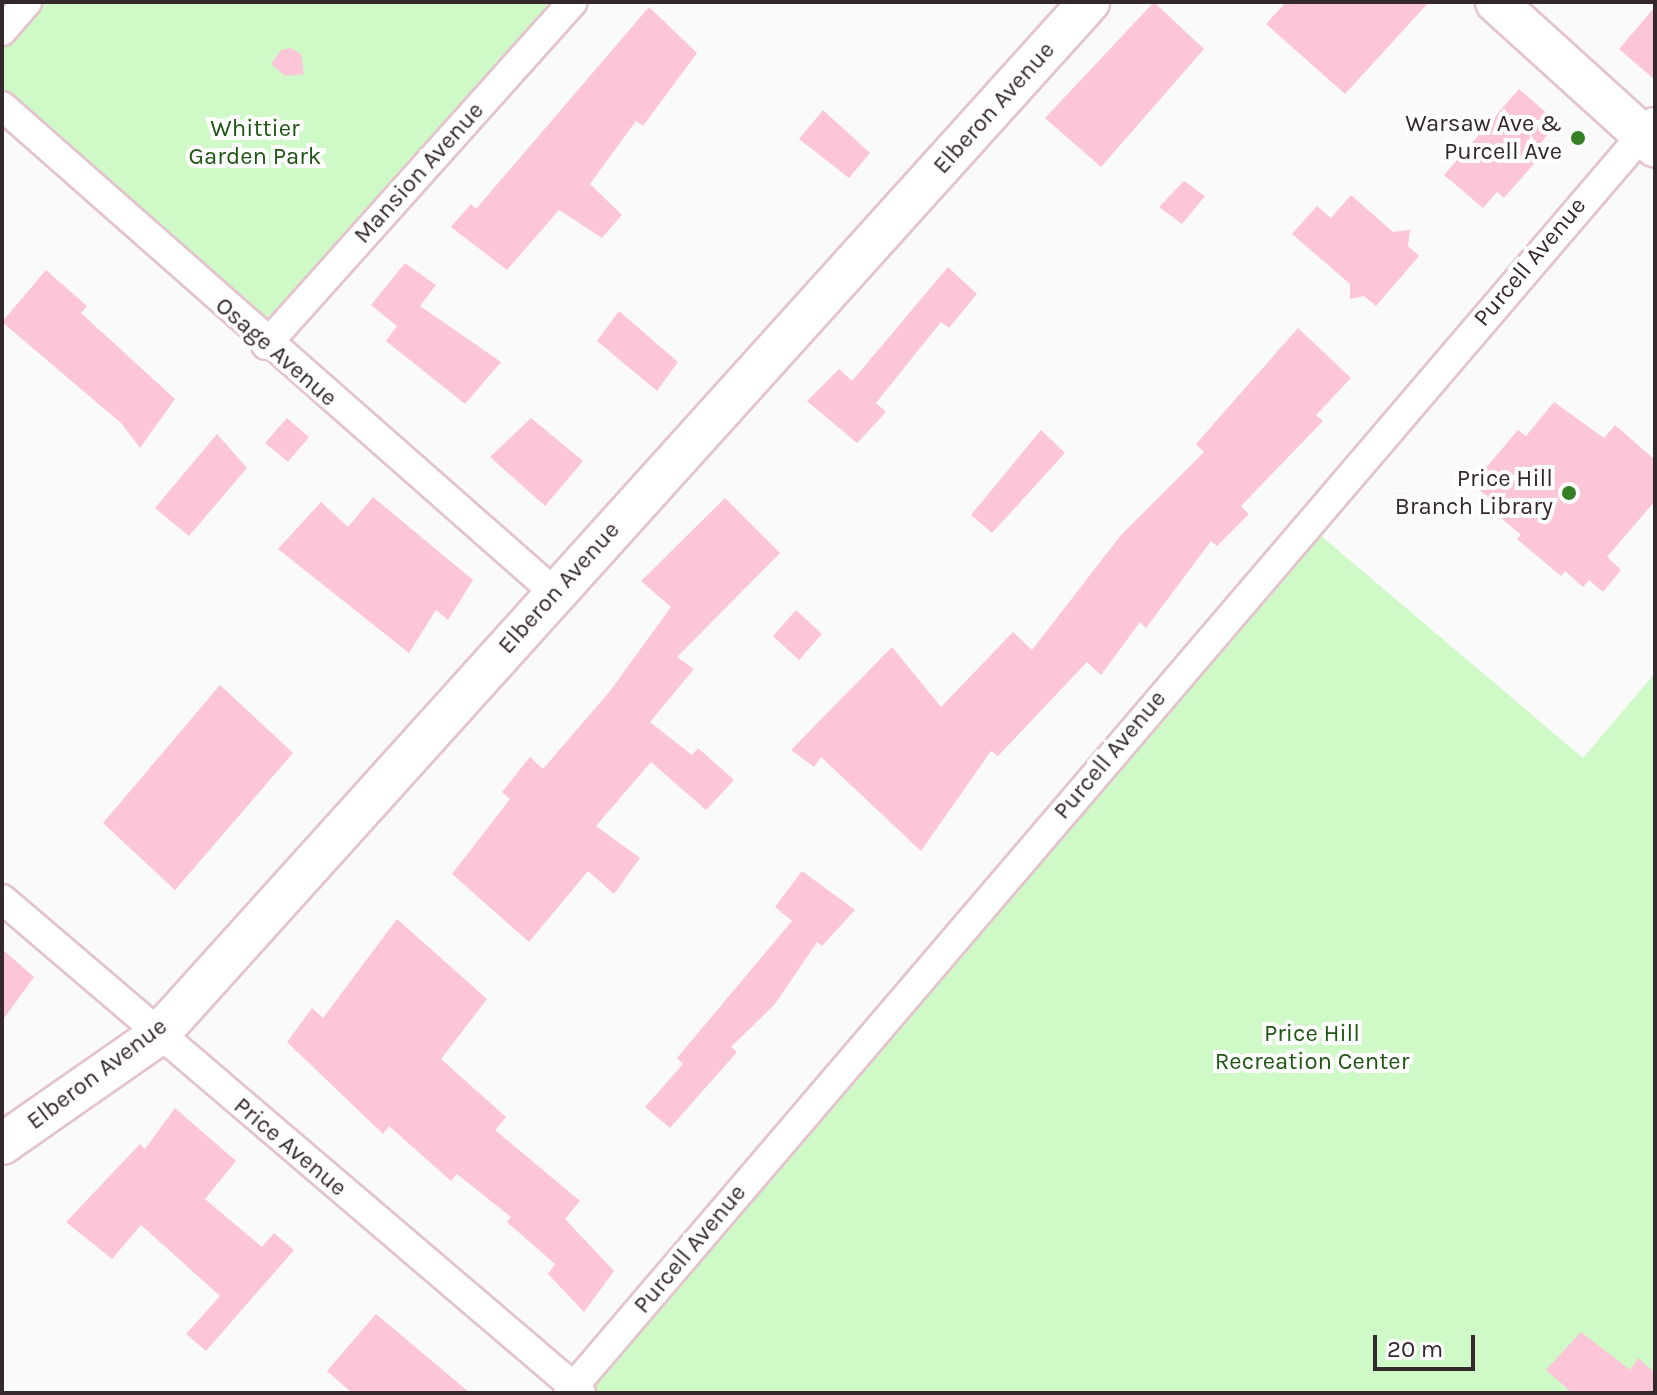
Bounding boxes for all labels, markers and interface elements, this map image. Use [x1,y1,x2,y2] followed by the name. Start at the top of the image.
[927,36,1061,180] street label: Elberon Avenue
[348,96,490,250] street label: Mansion Avenue
[1405,110,1562,166] place label: Warsaw Ave & Purcell Ave
[189,115,321,171] park label: Whittier Garden Park
[1569,129,1587,147] marker: Warsaw Ave & Purcell Ave
[1468,192,1592,332] street label: Purcell Avenue
[209,291,343,413] street label: Osage Avenue
[1395,465,1553,521] place label: Price Hill Branch Library
[1560,484,1578,502] marker: Price Hill Branch Library
[492,516,626,660] street label: Elberon Avenue
[1048,685,1172,825] street label: Purcell Avenue
[21,1012,173,1136] street label: Elberon Avenue
[1215,1020,1409,1076] park label: Price Hill Recreation Center
[228,1091,352,1203] street label: Price Avenue
[628,1179,752,1319] street label: Purcell Avenue
[1377,1319,1479,1369] scale bar
[1387,1335,1443,1363] text: 20 m

